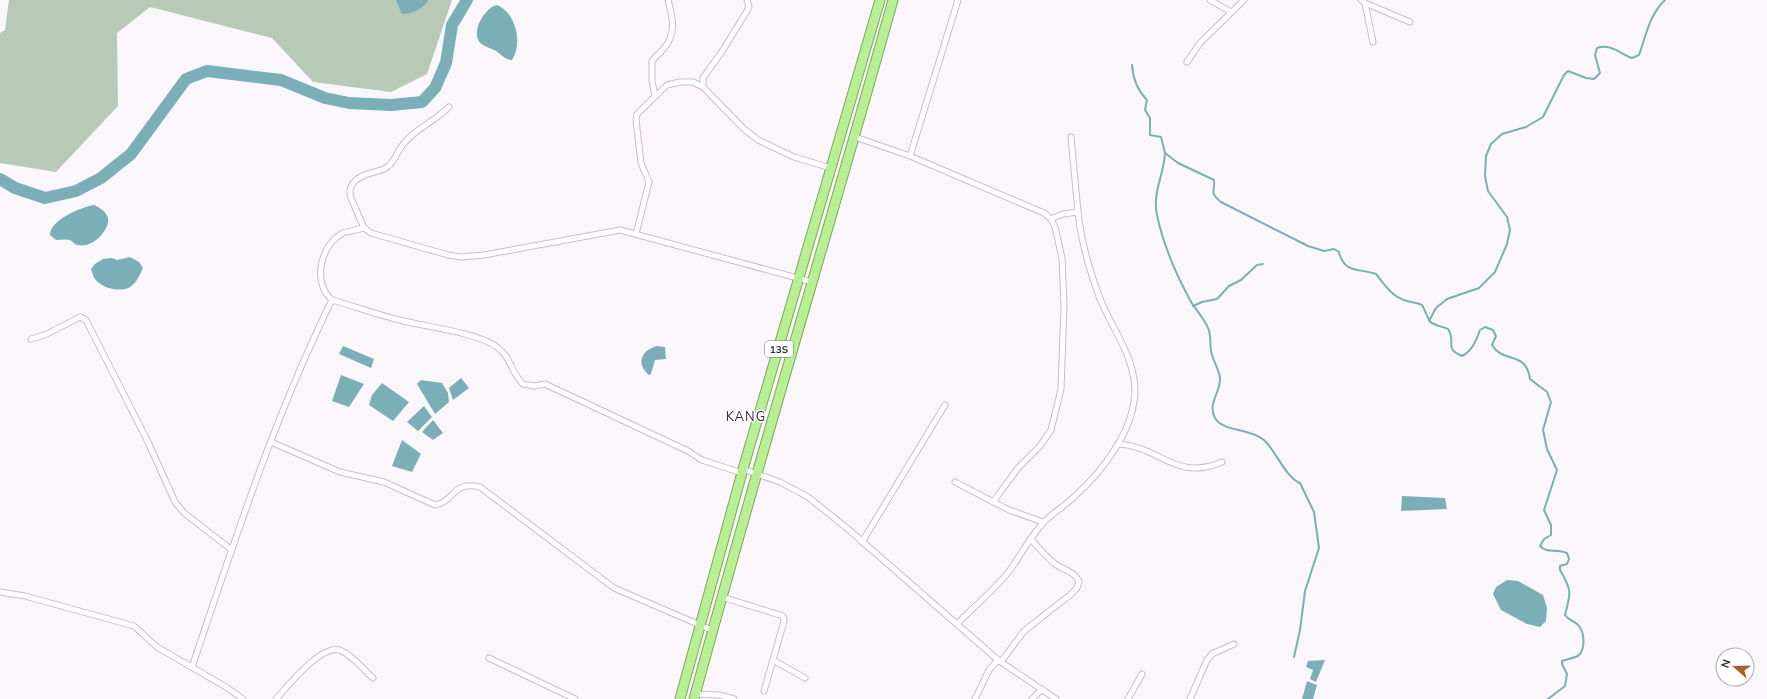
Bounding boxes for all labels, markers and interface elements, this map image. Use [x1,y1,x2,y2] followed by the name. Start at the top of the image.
[765,341,793,357] road number: 13S
[726,408,766,426] district label: KANG
[1715,647,1755,687] north arrow
[1718,657,1735,670] text: N

